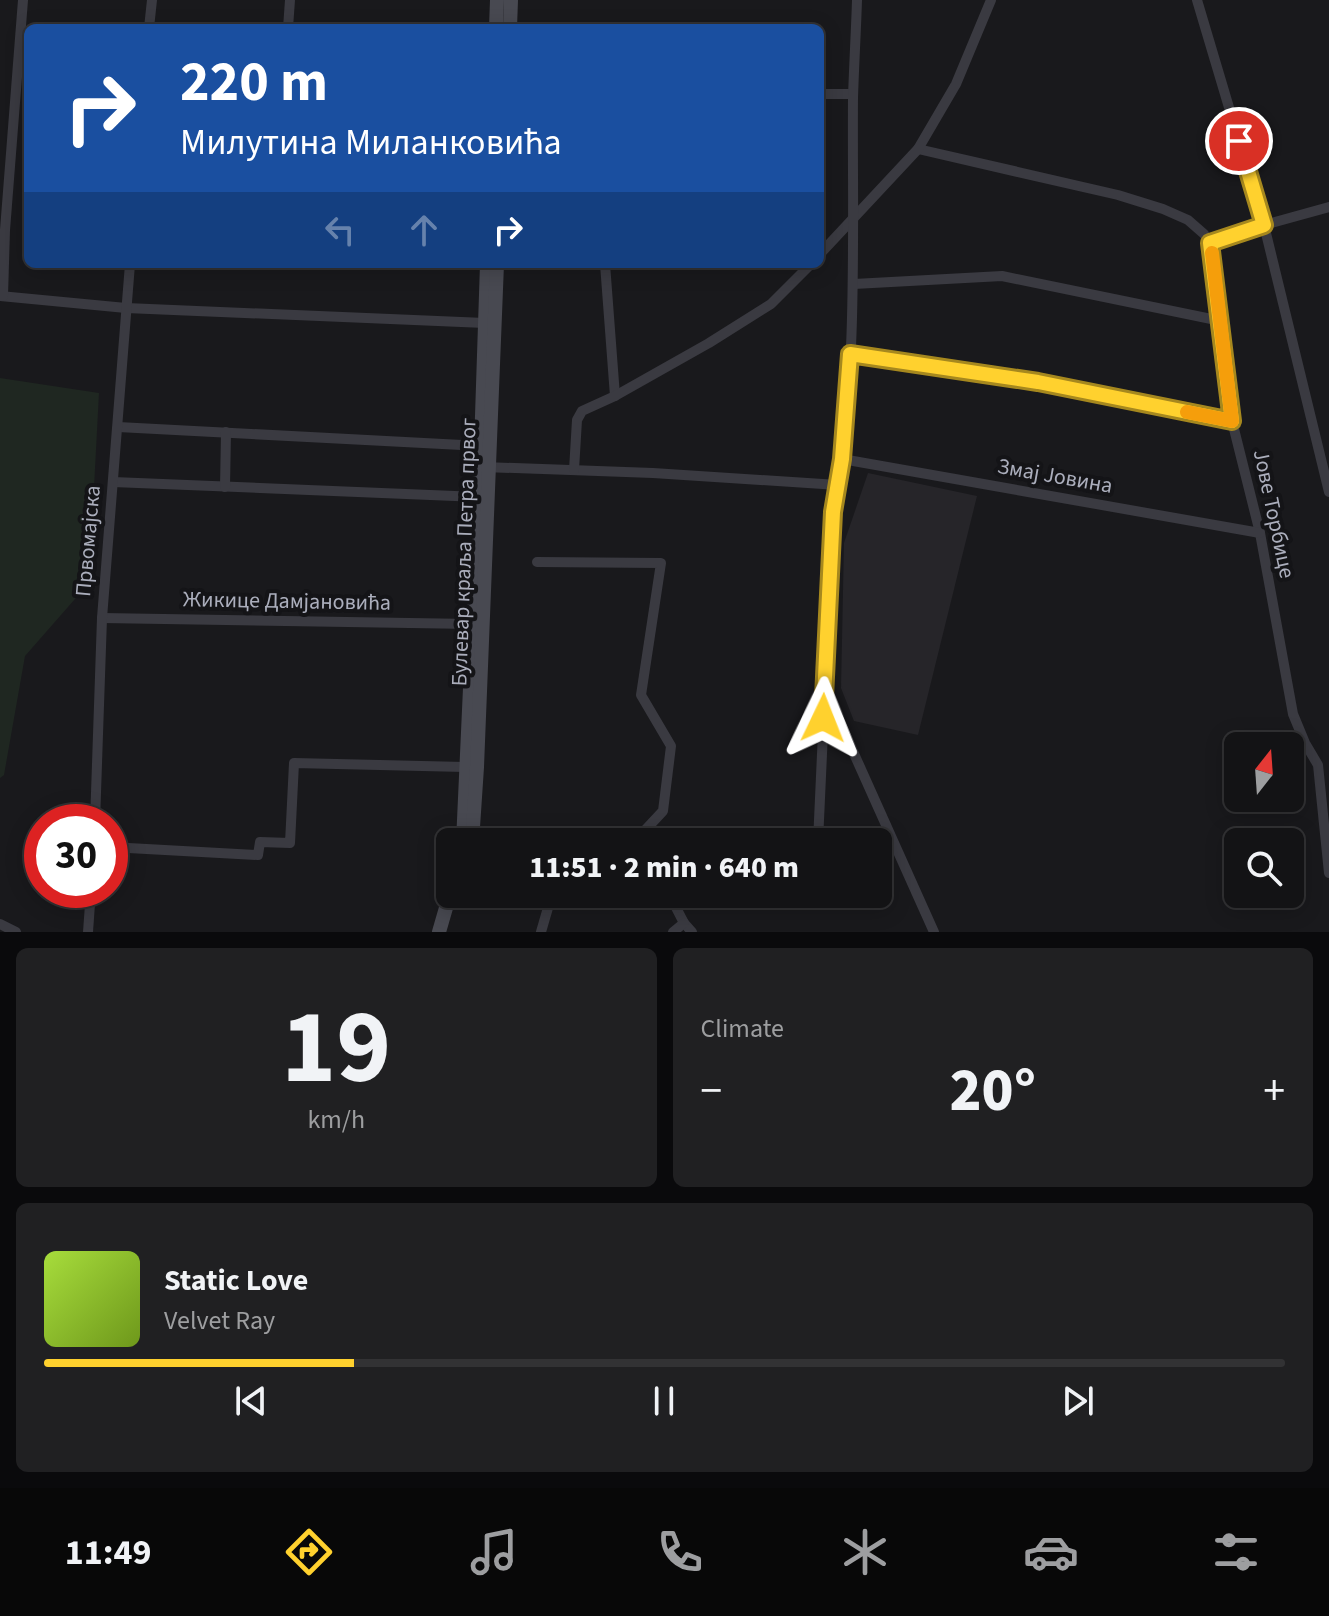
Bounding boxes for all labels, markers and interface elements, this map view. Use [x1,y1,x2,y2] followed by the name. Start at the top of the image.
[180,43,328,122] text: 220 m
[48,56,152,160] icon: right
[1205,107,1273,175] pin
[180,117,562,168] text: Милутина Миланковића
[1217,119,1261,163] icon: arrive
[318,208,362,252] icon: left
[402,208,446,252] icon: ahead
[486,208,530,252] icon: right
[443,417,485,687] street label: Булевар краља Петра првог
[1245,447,1303,581] street label: Јове Торбице
[995,450,1115,502] street label: Змај Јовина
[67,484,109,598] street label: Првомајска
[183,583,391,619] street label: Жикице Дамјановића
[781,676,865,760] position arrow
[1224,732,1304,812] north arrow
[1224,732,1304,908] map controls
[24,804,128,908] speed limit sign: 30
[1224,828,1304,908] button: search
[529,846,799,889] text: 11:51 · 2 min · 640 m
[281,975,391,1123] text: 19
[701,1010,784,1047] text: Climate
[950,1049,1036,1134] text: 20°
[701,1060,722,1123] text: −
[1263,1060,1285,1123] text: +
[307,1101,365,1138] text: km/h
[164,1259,308,1302] text: Static Love
[164,1302,275,1339] text: Velvet Ray
[229,1379,273,1423] icon: previous
[642,1379,686,1423] icon: pause
[1056,1379,1100,1423] icon: next
[281,1524,337,1580] icon: directions
[466,1524,522,1580] icon: music
[652,1524,708,1580] icon: phone
[837,1524,893,1580] icon: climate
[1023,1524,1079,1580] icon: car
[1208,1524,1264,1580] icon: filters
[65,1527,152,1578] text: 11:49

